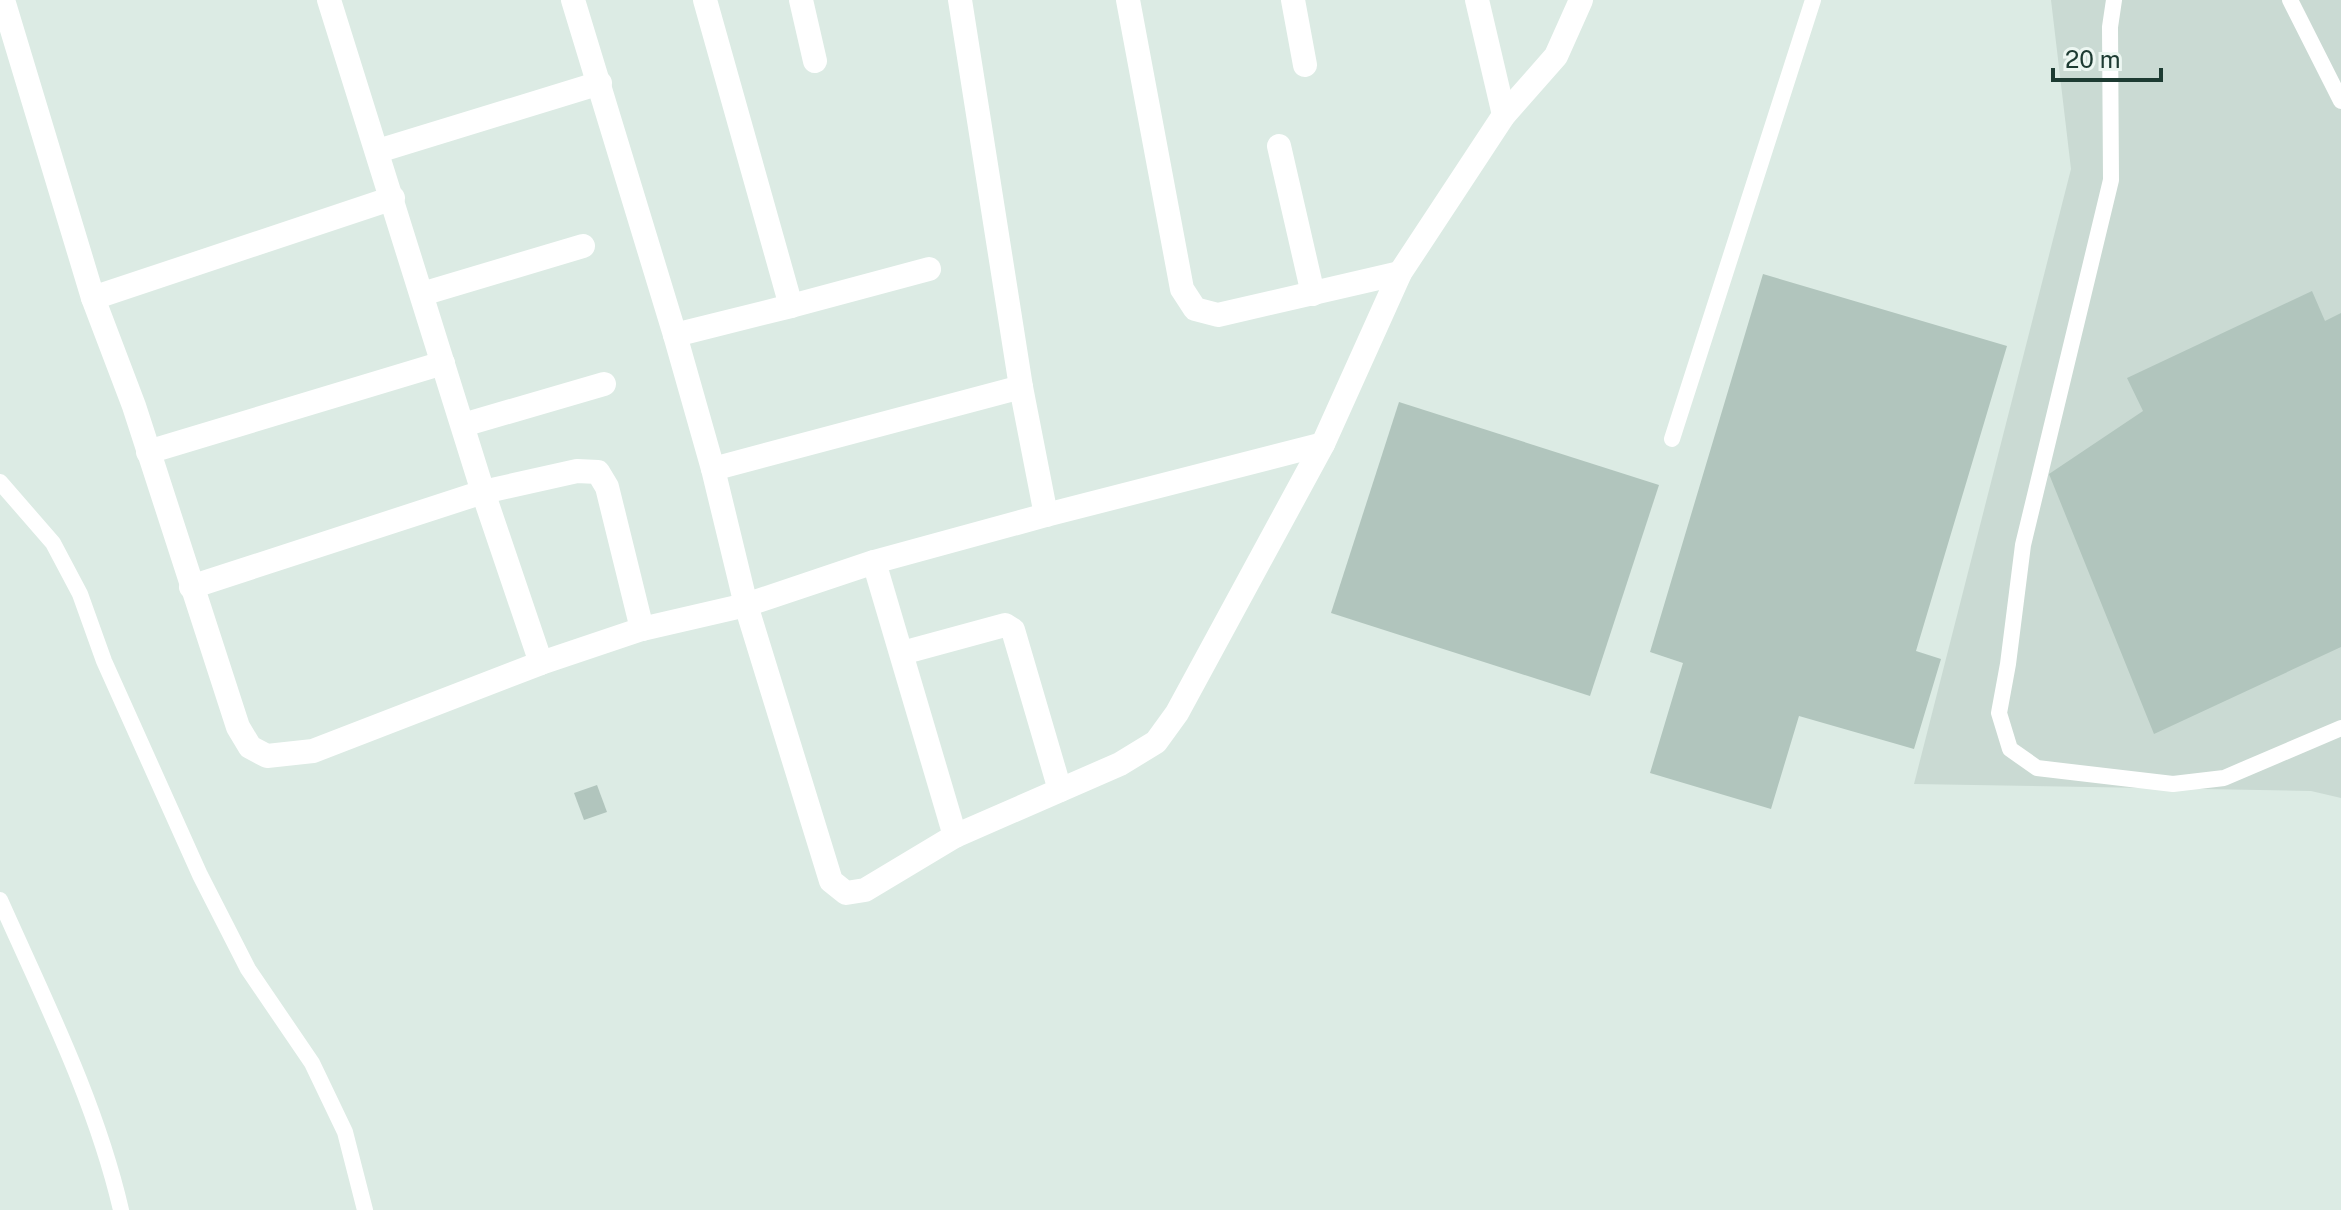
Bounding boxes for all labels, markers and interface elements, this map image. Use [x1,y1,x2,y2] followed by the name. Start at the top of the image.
[2053,32,2161,82] scale bar
[2065,45,2121,73] text: 20 m

